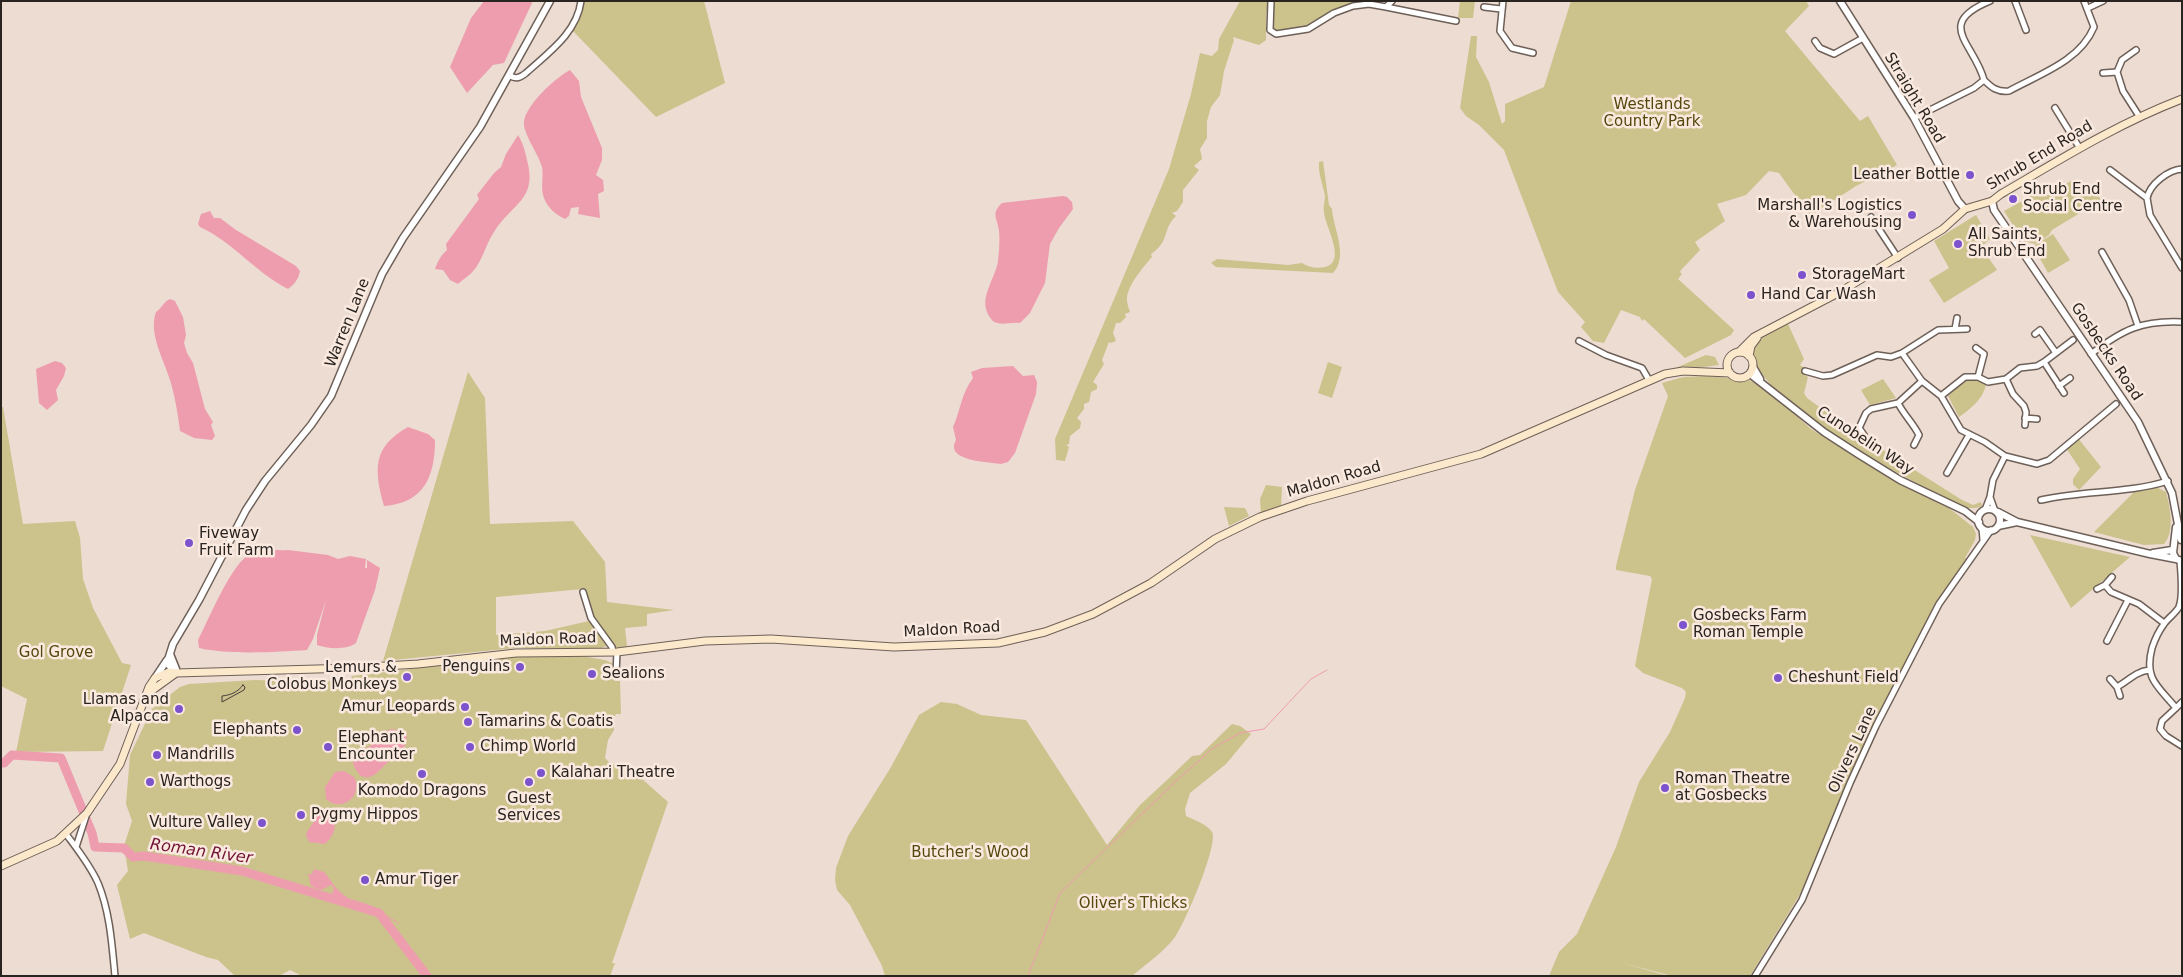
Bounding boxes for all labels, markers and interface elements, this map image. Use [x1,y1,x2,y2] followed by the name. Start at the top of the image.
[1880,50,1948,146] street label: Straight Road
[1604,96,1700,131] park label: Westlands Country Park
[1984,117,2096,195] street label: Shrub End Road
[1853,166,1960,184] place label: Leather Bottle
[1964,169,1976,181] marker: Leather Bottle
[2023,181,2122,216] place label: Shrub End Social Centre
[2007,193,2019,205] marker: Shrub End Social Centre
[1757,197,1902,232] place label: Marshall's Logistics & Warehousing
[1906,209,1918,221] marker: Marshall's Logistics & Warehousing
[1968,226,2045,261] place label: All Saints, Shrub End
[1952,238,1964,250] marker: All Saints, Shrub End
[1812,266,1905,284] place label: StorageMart
[1796,269,1808,281] marker: StorageMart
[322,276,374,370] street label: Warren Lane
[1761,286,1876,304] place label: Hand Car Wash
[1745,289,1757,301] marker: Hand Car Wash
[2067,299,2145,405] street label: Gosbecks Road
[1813,403,1917,479] street label: Cunobelin Way
[1285,458,1383,502] street label: Maldon Road
[199,525,274,560] place label: Fiveway Fruit Farm
[183,537,195,549] marker: Fiveway Fruit Farm
[1693,607,1807,642] place label: Gosbecks Farm Roman Temple
[903,618,1001,642] street label: Maldon Road
[1677,619,1689,631] marker: Gosbecks Farm Roman Temple
[499,629,597,651] street label: Maldon Road
[19,644,93,662] park label: Gol Grove
[442,658,510,676] place label: Penguins
[267,659,397,694] place label: Lemurs & Colobus Monkeys
[514,661,526,673] marker: Penguins
[602,665,665,683] place label: Sealions
[586,668,598,680] marker: Sealions
[1788,669,1899,687] place label: Cheshunt Field
[401,671,413,683] marker: Lemurs & Colobus Monkeys
[1772,672,1784,684] marker: Cheshunt Field
[83,691,169,726] place label: Llamas and Alpacca
[341,698,455,716] place label: Amur Leopards
[459,701,471,713] marker: Amur Leopards
[173,703,185,715] marker: Llamas and Alpacca
[1825,704,1881,796] street label: Olivers Lane
[478,713,613,731] place label: Tamarins & Coatis
[462,716,474,728] marker: Tamarins & Coatis
[213,721,287,739] place label: Elephants
[291,724,303,736] marker: Elephants
[338,729,415,764] place label: Elephant Encounter
[480,738,576,756] place label: Chimp World
[322,741,334,753] marker: Elephant Encounter
[464,741,476,753] marker: Chimp World
[167,746,235,764] place label: Mandrills
[151,749,163,761] marker: Mandrills
[551,764,675,782] place label: Kalahari Theatre
[535,767,547,779] marker: Kalahari Theatre
[416,768,428,780] marker: Komodo Dragons
[1675,770,1790,805] place label: Roman Theatre at Gosbecks
[160,773,231,791] place label: Warthogs
[144,776,156,788] marker: Warthogs
[523,776,535,788] marker: Guest Services
[358,782,486,800] place label: Komodo Dragons
[1659,782,1671,794] marker: Roman Theatre at Gosbecks
[497,790,561,825] place label: Guest Services
[311,806,418,824] place label: Pygmy Hippos
[295,809,307,821] marker: Pygmy Hippos
[149,814,252,832] place label: Vulture Valley
[256,817,268,829] marker: Vulture Valley
[149,835,253,869] water label: Roman River
[911,844,1029,862] park label: Butcher's Wood
[375,871,458,889] place label: Amur Tiger
[359,874,371,886] marker: Amur Tiger
[1079,895,1187,913] park label: Oliver's Thicks

